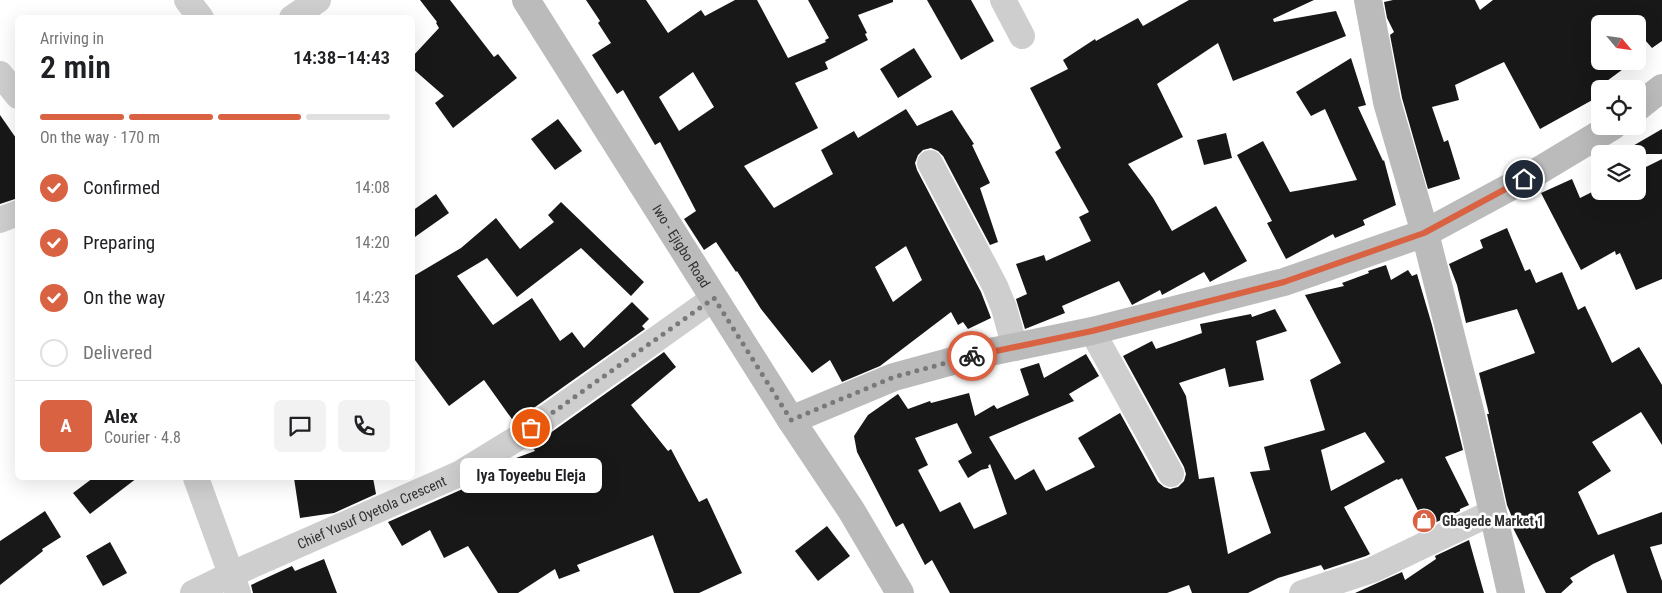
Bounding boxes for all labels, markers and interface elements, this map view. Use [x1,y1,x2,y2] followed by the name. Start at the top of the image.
[1591,15,1646,70] north arrow
[1591,15,1646,200] map controls
[40,29,104,48] text: Arriving in
[293,46,390,69] text: 14:38–14:43
[40,48,111,86] text: 2 min
[1591,80,1646,135] button: locate
[40,128,160,147] text: On the way · 170 m
[1591,145,1646,200] button: layers
[1503,158,1545,200] pin
[1510,165,1538,193] icon: home
[40,174,68,202] icon: check
[83,176,160,199] text: Confirmed
[355,178,390,197] text: 14:08
[649,202,713,291] street label: Iwo - Ejigbo Road
[40,229,68,257] icon: check
[83,231,155,254] text: Preparing
[355,233,390,252] text: 14:20
[40,284,68,312] icon: check
[83,286,165,309] text: On the way
[355,288,390,307] text: 14:23
[947,331,997,381] courier
[83,341,152,364] text: Delivered
[958,342,986,370] icon: bike
[274,400,326,452] button: chat
[338,400,390,452] button: phone
[104,405,138,428] text: Alex
[510,407,552,449] pin
[60,414,72,437] text: A
[517,414,545,442] icon: bag
[104,428,181,447] text: Courier · 4.8
[460,458,602,493] callout: Iya Toyeebu Eleja
[476,466,586,485] text: Iya Toyeebu Eleja
[295,473,448,552] street label: Chief Yusuf Oyetola Crescent
[1411,508,1437,534] shop icon: Gbagede Market 1
[1442,513,1544,529] place label: Gbagede Market 1

